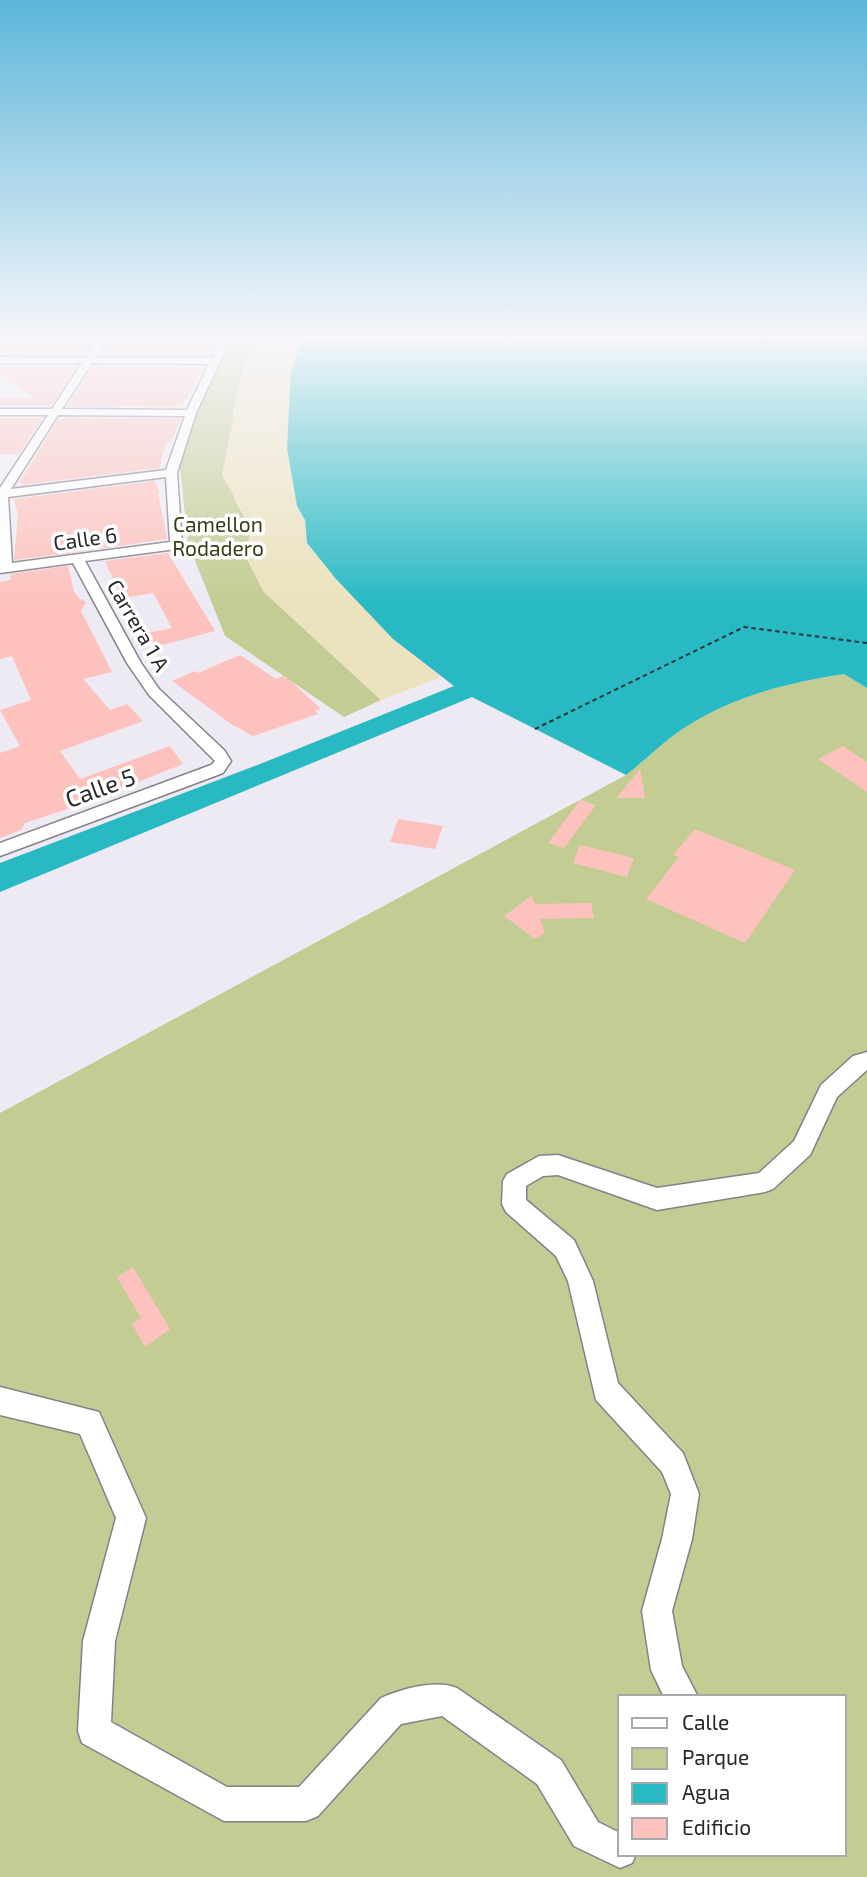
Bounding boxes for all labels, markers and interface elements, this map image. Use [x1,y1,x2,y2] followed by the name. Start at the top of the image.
[172,511,264,560] park label: Camellon Rodadero
[52,521,118,555] street label: Calle 6
[103,575,175,675] street label: Carrera 1 A
[61,761,139,813] street label: Calle 5
[618,1695,846,1856] legend
[682,1709,729,1734] text: Calle
[682,1744,749,1769] text: Parque
[682,1779,730,1804] text: Agua
[682,1814,751,1839] text: Edificio

